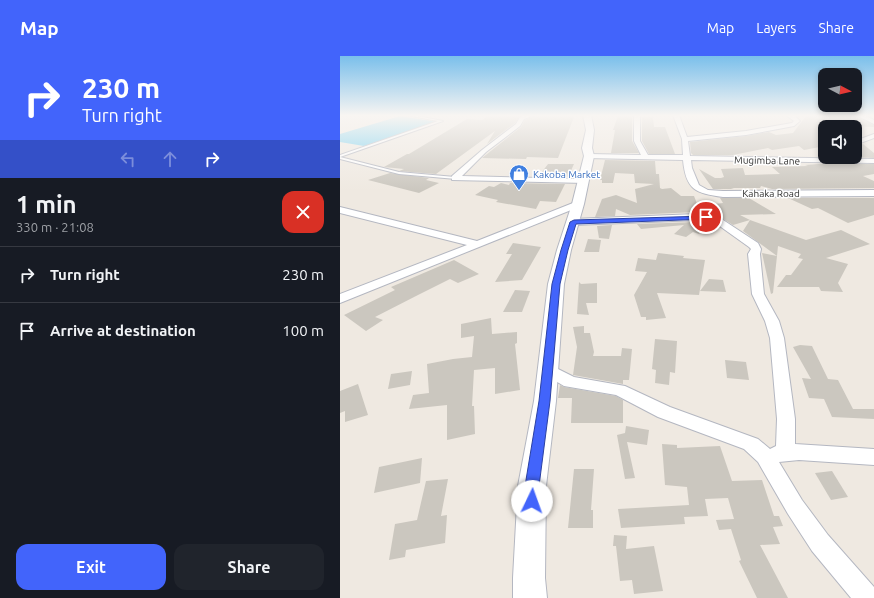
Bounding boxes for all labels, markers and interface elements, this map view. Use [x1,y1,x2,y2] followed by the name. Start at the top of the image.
[20,17,59,39] text: Map
[707,20,734,36] text: Map
[756,20,796,36] text: Layers
[818,20,854,36] text: Share
[818,68,862,112] north arrow
[818,68,862,164] map controls
[16,72,68,124] icon: right
[82,72,160,103] text: 230 m
[82,105,162,125] text: Turn right
[818,120,862,164] button: sound
[117,148,139,170] icon: left
[159,148,181,170] icon: ahead
[201,148,223,170] icon: right
[734,154,800,167] street label: Mugimba Lane
[508,163,530,191] shop icon: Kakoba Market
[533,169,600,180] place label: Kakoba Market
[742,188,800,199] street label: Kahaka Road
[16,191,77,218] text: 1 min
[282,191,324,233] button: close
[689,200,723,234] pin
[695,206,717,228] icon: arrive
[16,220,94,234] text: 330 m · 21:08
[16,264,38,286] icon: right
[50,266,120,283] text: Turn right
[282,266,324,283] text: 230 m
[16,320,38,342] icon: arrive
[50,322,196,339] text: Arrive at destination
[282,322,324,339] text: 100 m
[511,480,553,522] position arrow
[16,544,166,590] button: Exit
[174,544,324,590] button: Share

